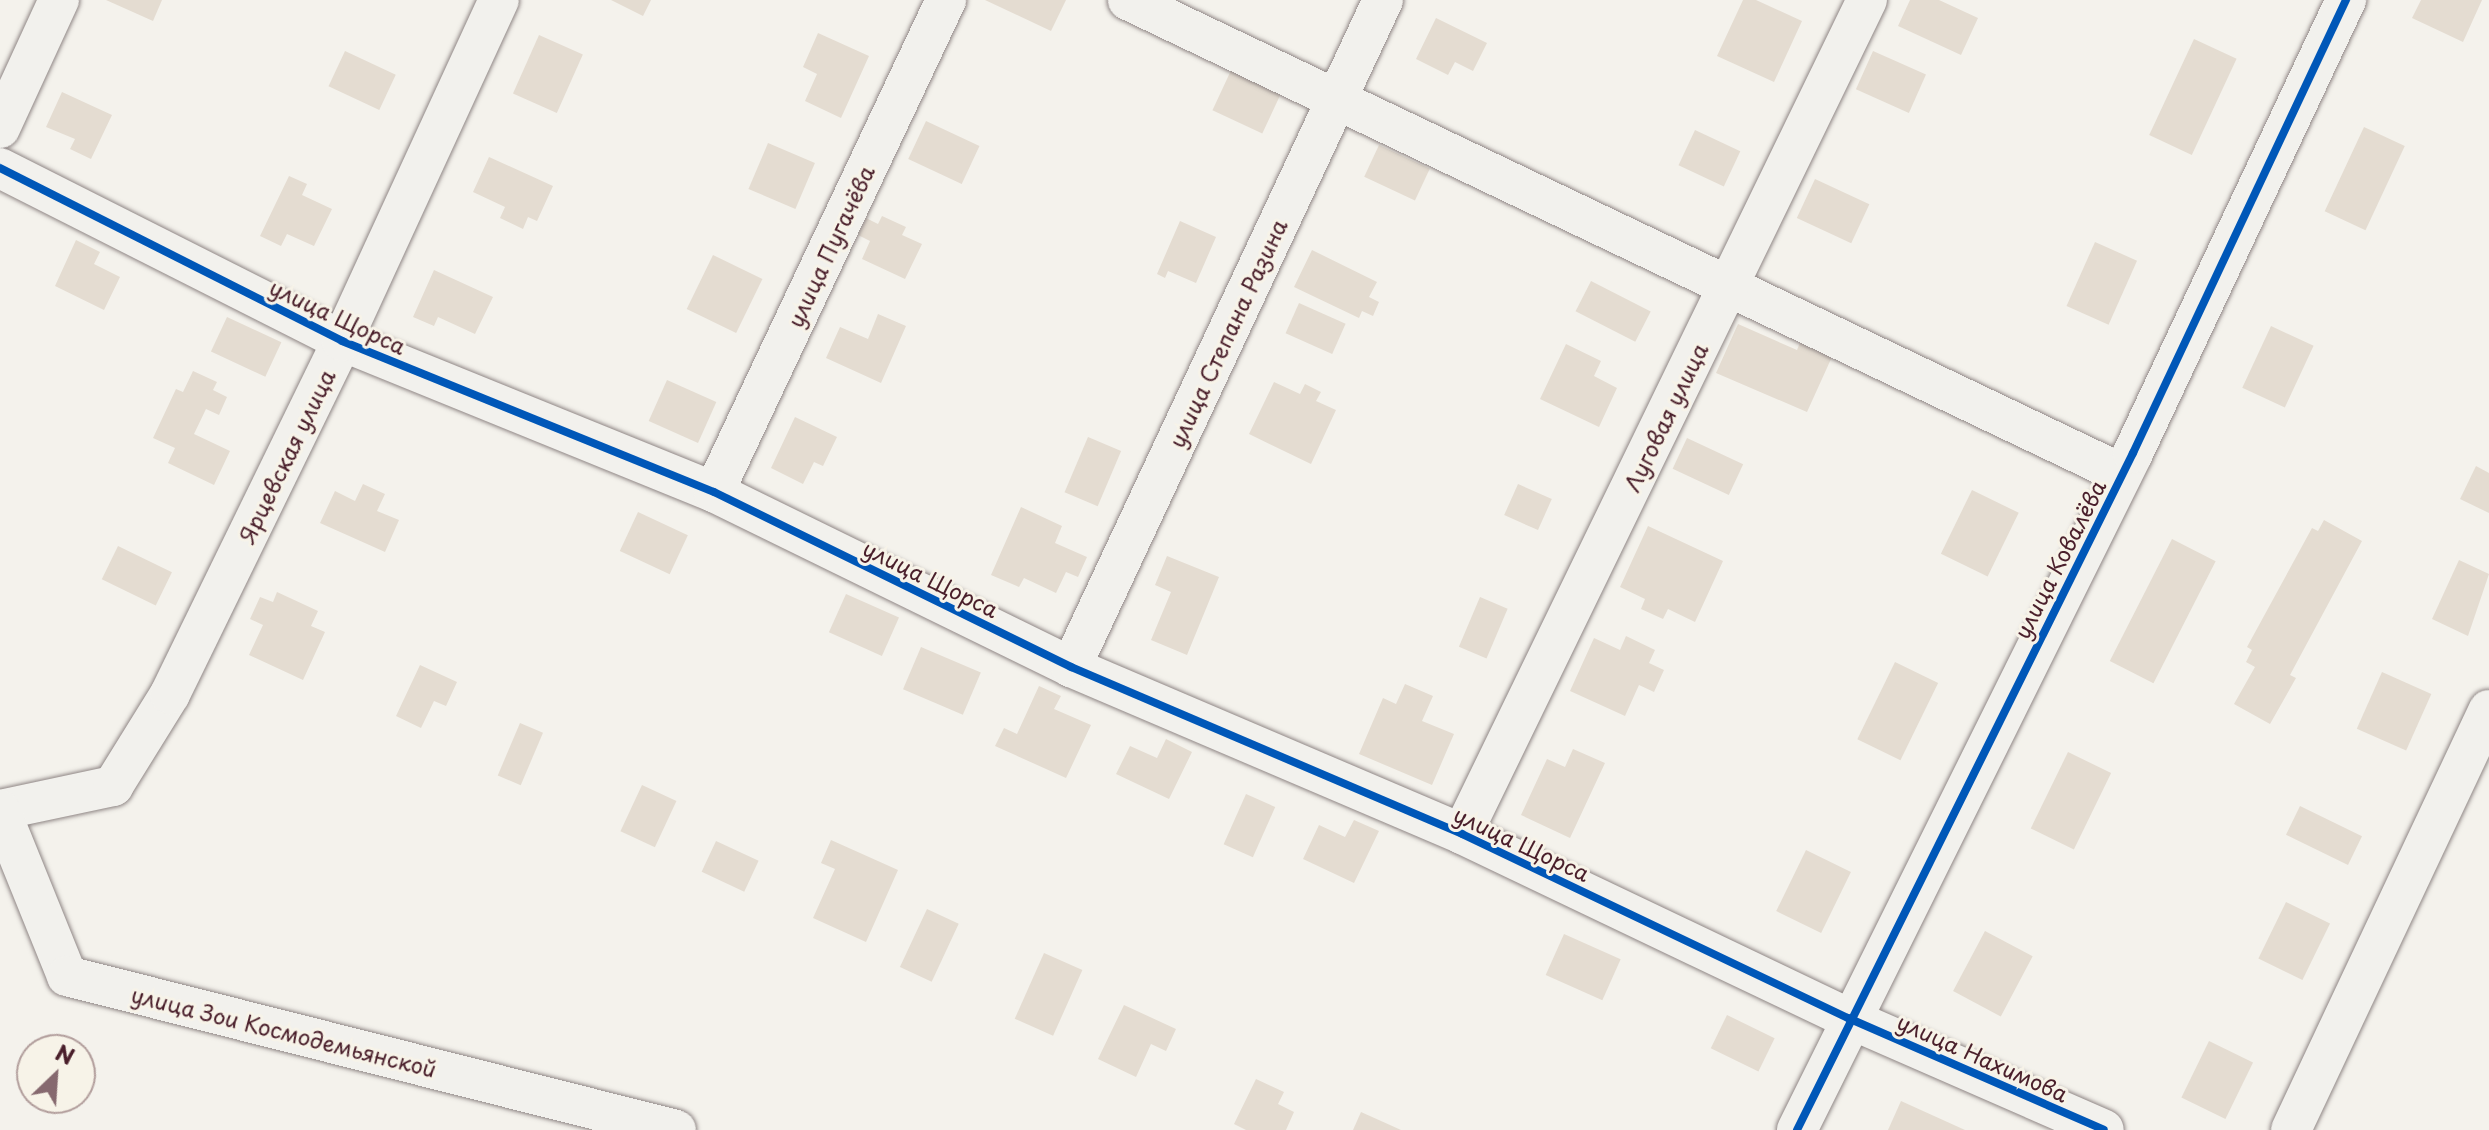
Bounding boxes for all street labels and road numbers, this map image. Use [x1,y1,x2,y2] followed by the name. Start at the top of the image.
[781,160,879,332] street label: улица Пугачёва
[1162,214,1292,452] street label: улица Степана Разина
[265,273,411,359] street label: улица Щорса
[1618,338,1712,496] street label: Луговая улица
[232,364,340,548] street label: Ярцевская улица
[2007,475,2111,643] street label: улица Ковалёва
[859,534,1003,622] street label: улица Щорса
[1449,800,1595,886] street label: улица Щорса
[128,980,440,1082] street label: улица Зои Космодемьянской
[1894,1008,2072,1106] street label: улица Нахимова

